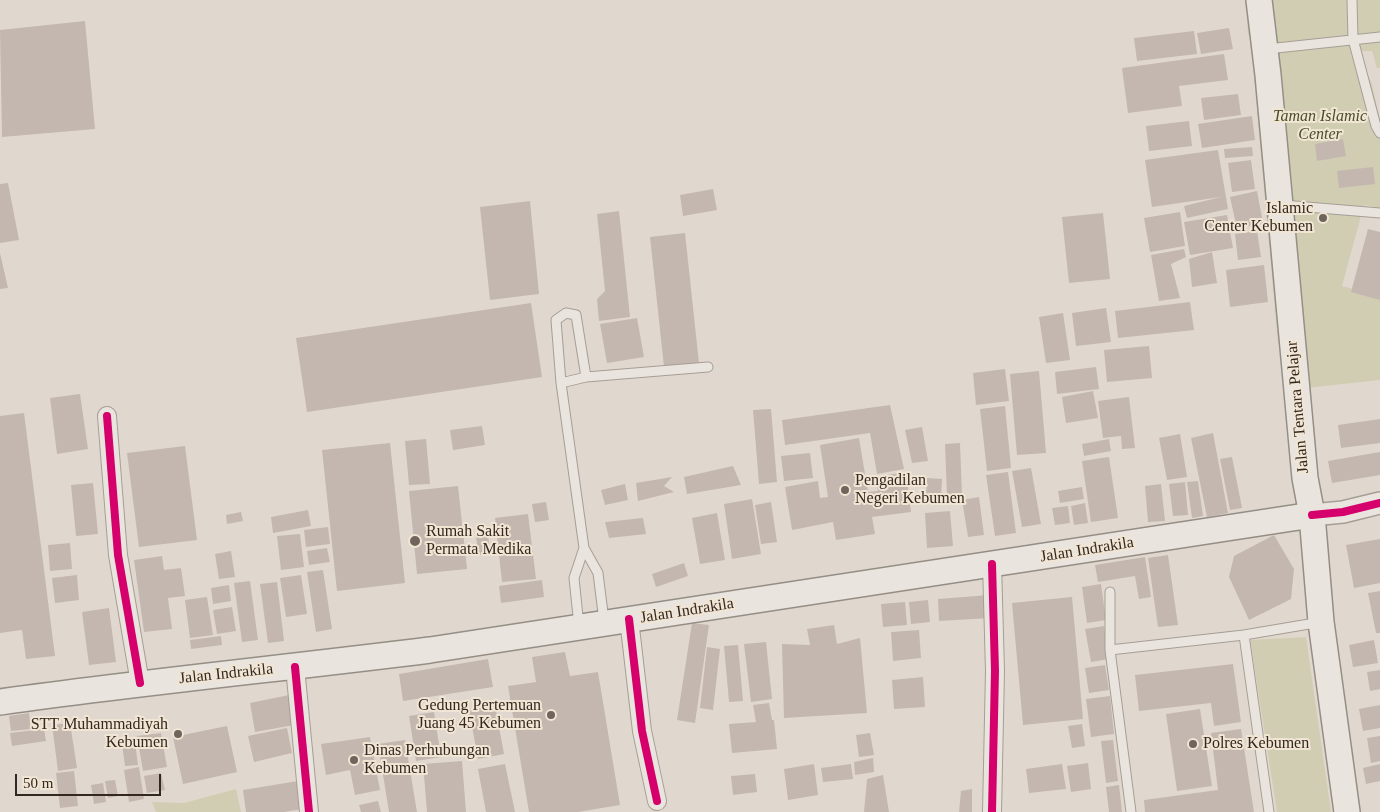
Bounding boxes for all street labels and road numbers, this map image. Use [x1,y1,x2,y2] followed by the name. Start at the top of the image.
[1283,340,1313,474] street label: Jalan Tentara Pelajar
[1039,533,1135,567] street label: Jalan Indrakila
[639,594,735,628] street label: Jalan Indrakila
[178,660,274,688] street label: Jalan Indrakila

